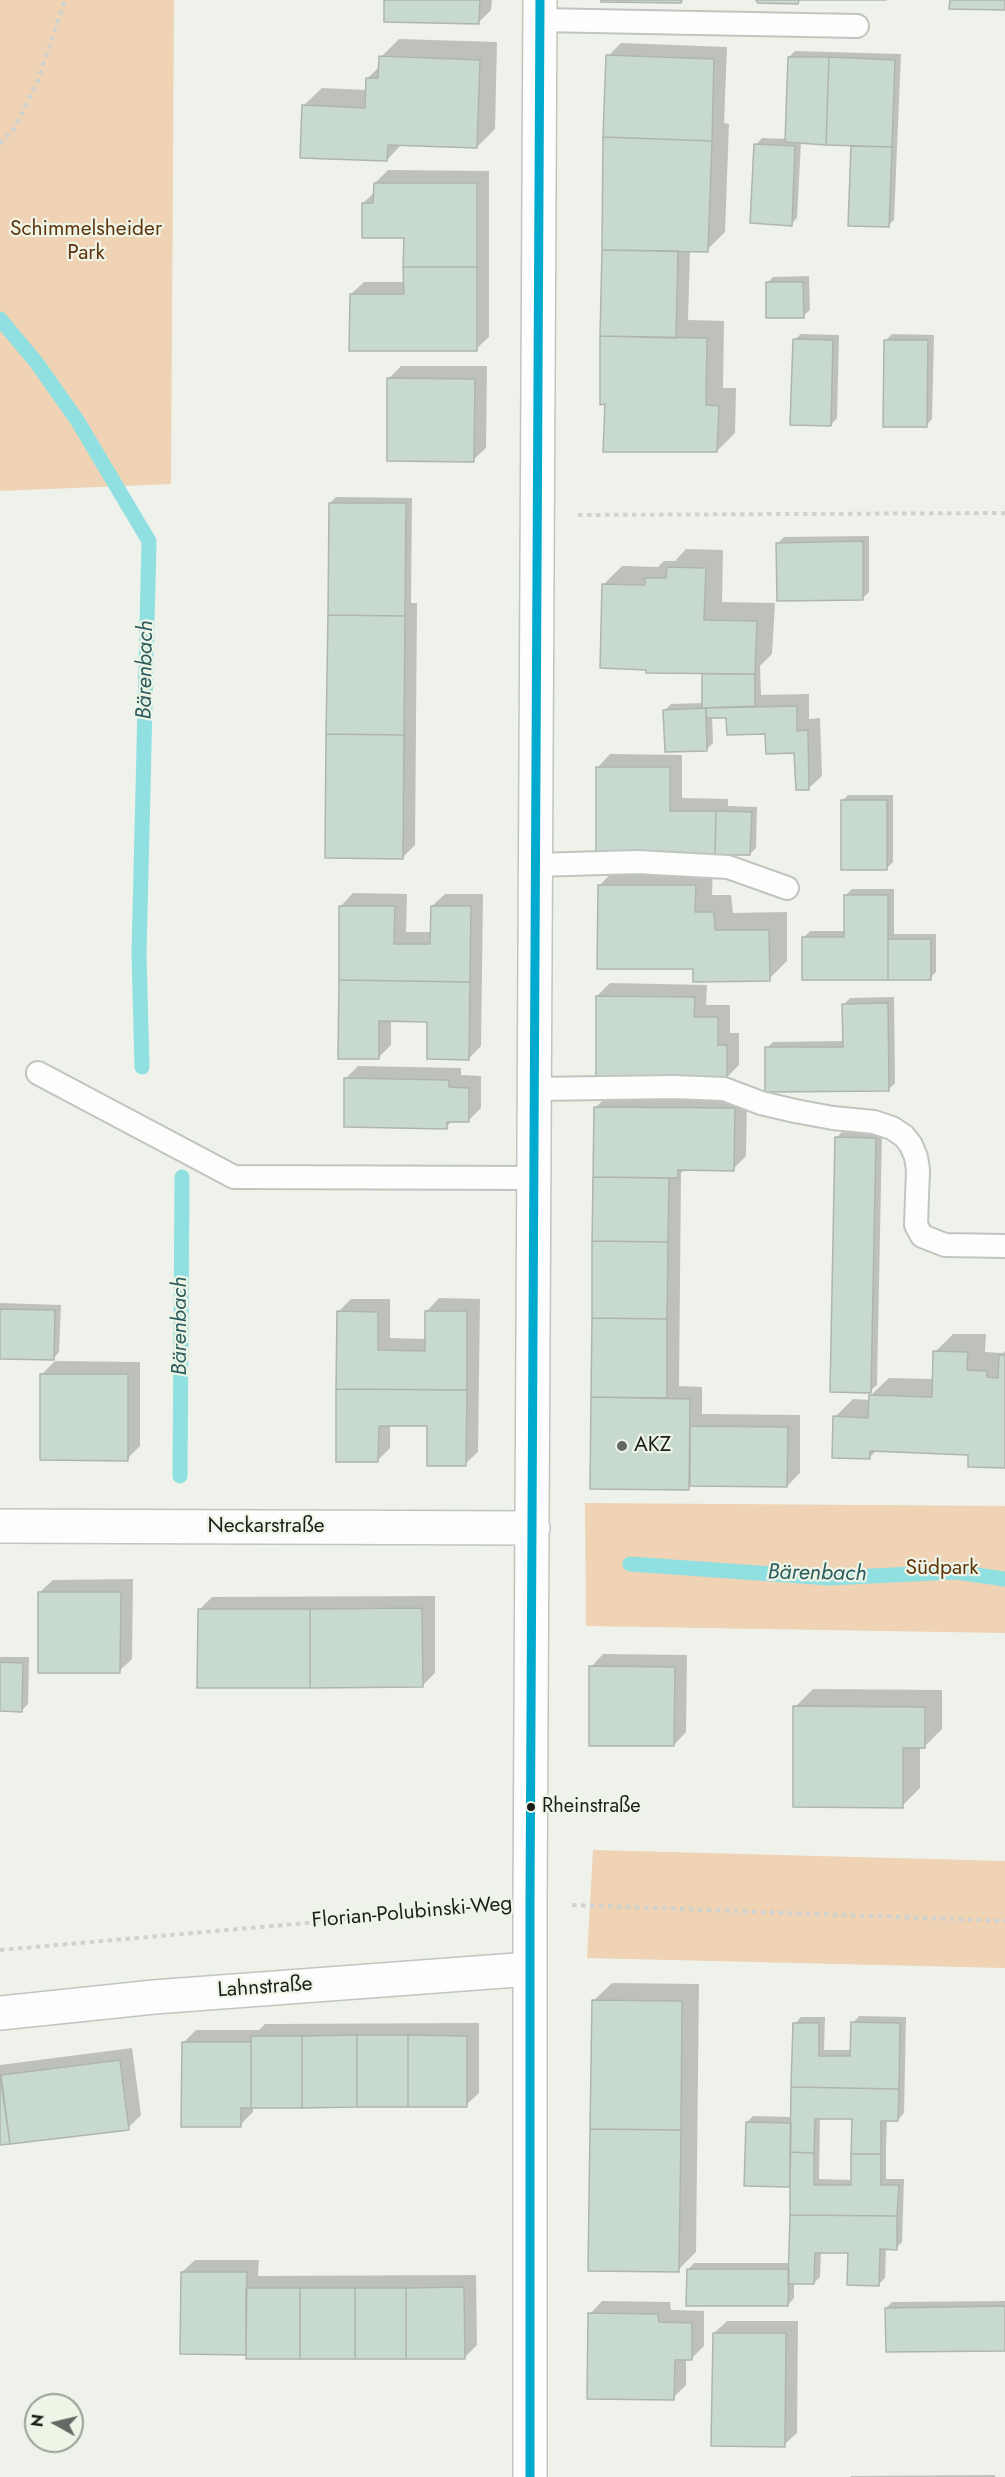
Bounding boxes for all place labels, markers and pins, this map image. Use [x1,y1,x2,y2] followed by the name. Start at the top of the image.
[634,1433,671,1459] place label: AKZ
[615,1439,629,1453] marker: AKZ
[542,1795,641,1819] place label: Rheinstraße
[525,1801,537,1813] marker: Rheinstraße

